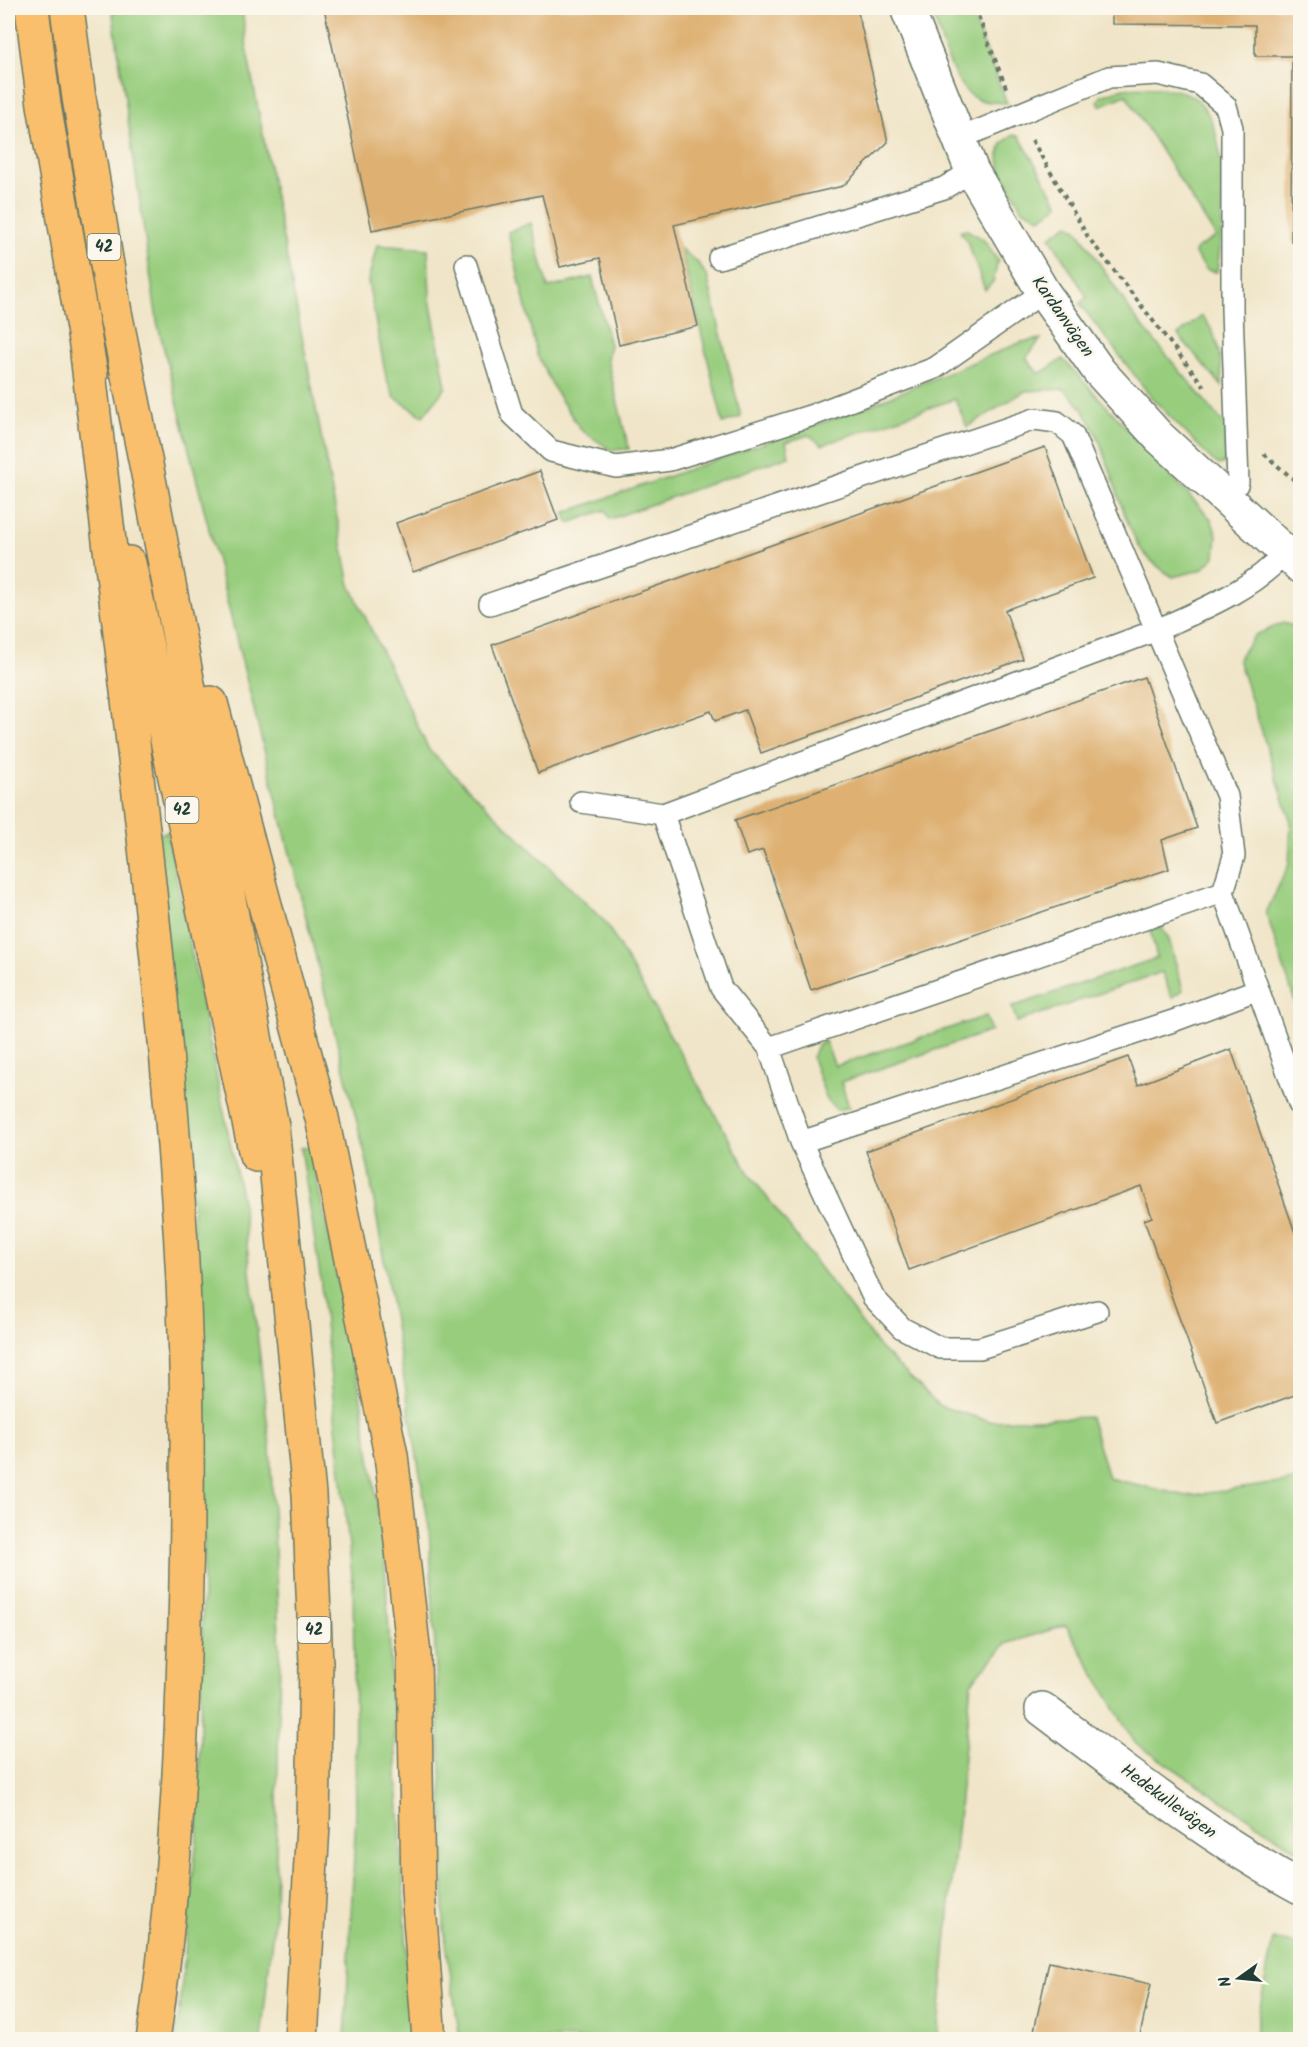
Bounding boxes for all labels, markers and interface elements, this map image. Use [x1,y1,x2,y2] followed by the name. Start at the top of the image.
[88,234,120,260] road number: 42
[1023,270,1101,364] street label: Kardanvägen
[166,797,198,823] road number: 42
[298,1617,330,1643] road number: 42
[1114,1757,1222,1847] street label: Hedekullevägen
[1209,1948,1269,2008] north arrow
[1213,1973,1239,1990] text: N

